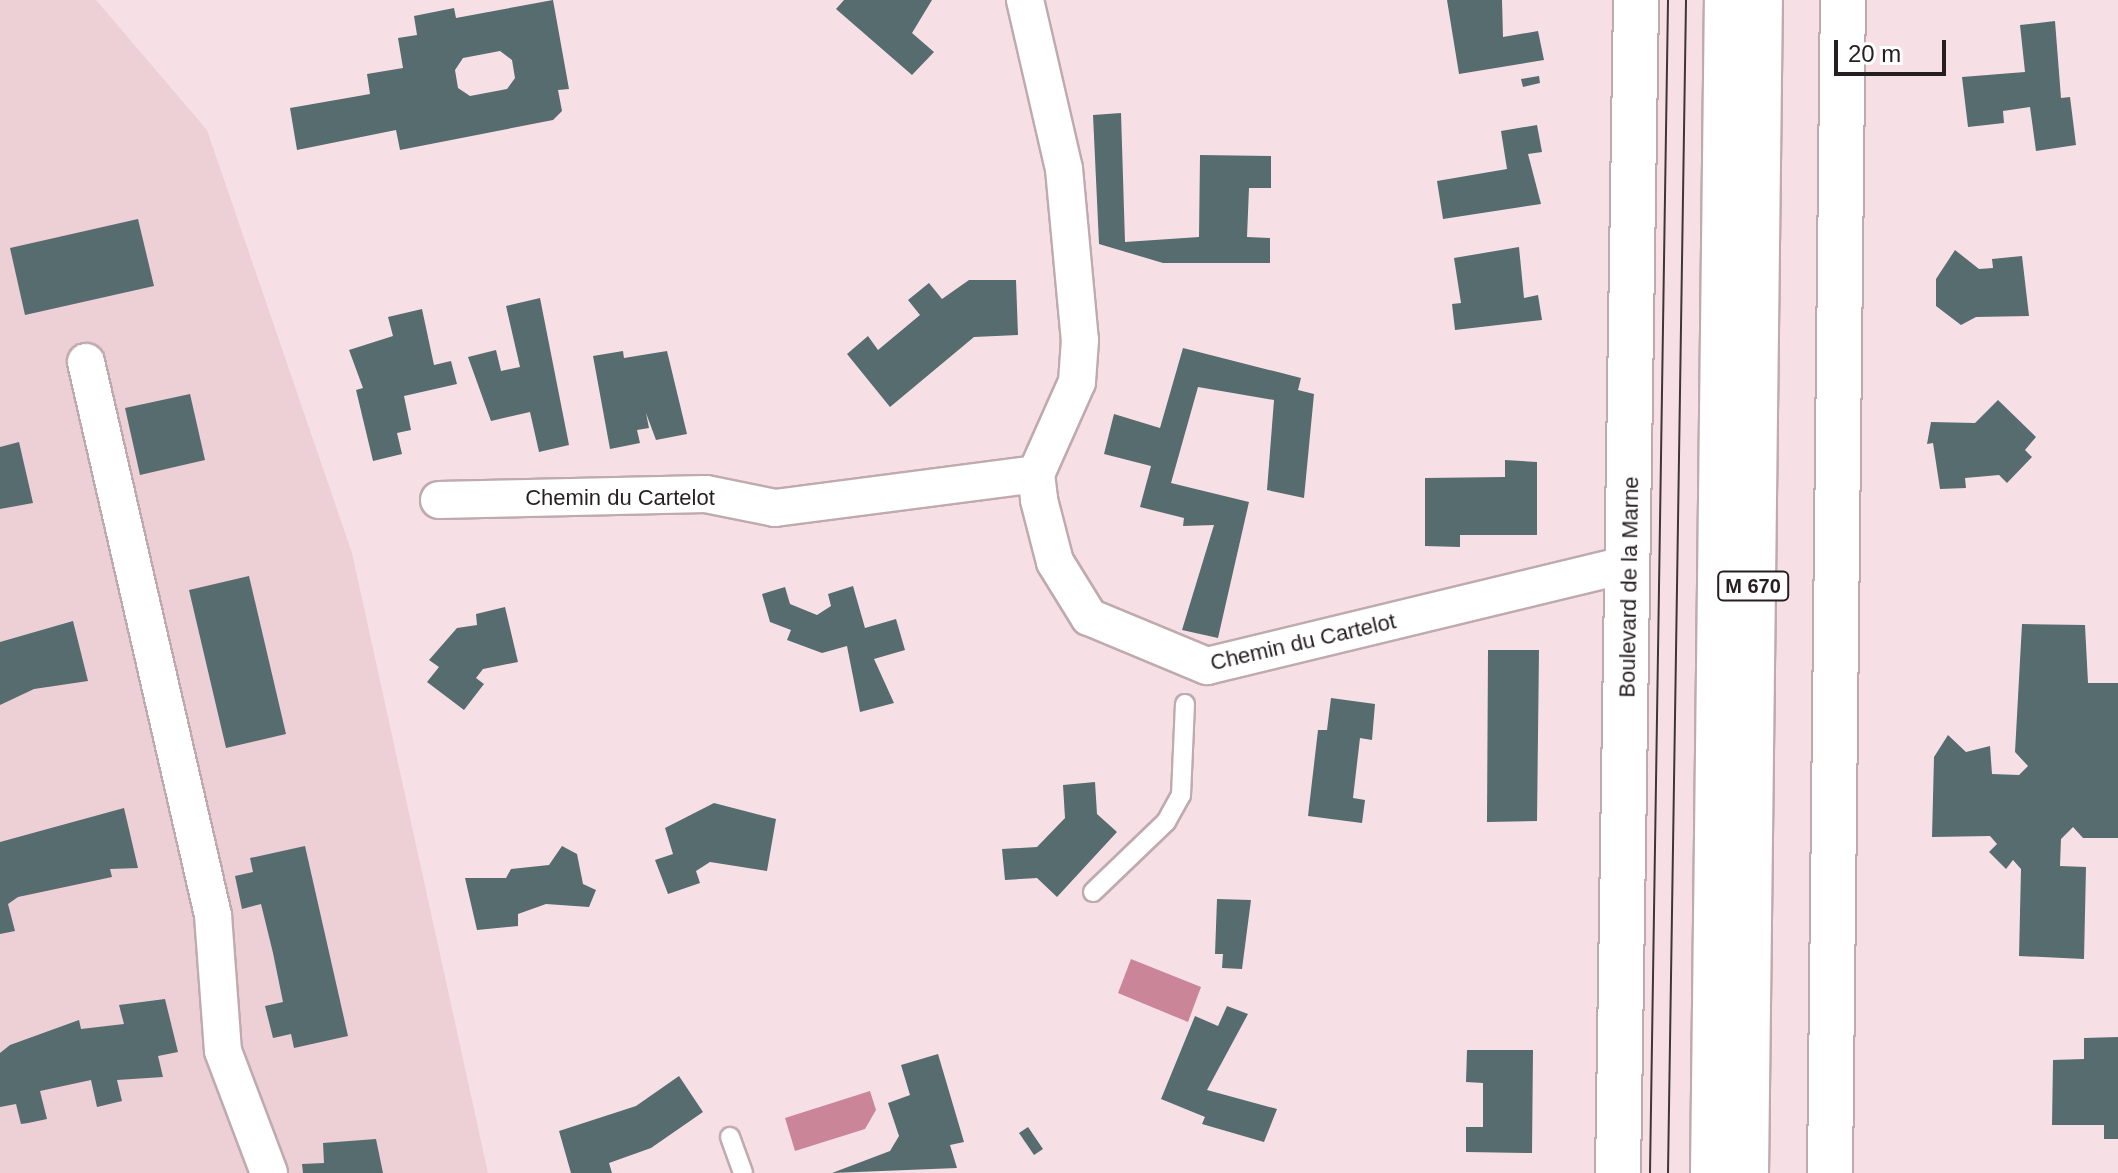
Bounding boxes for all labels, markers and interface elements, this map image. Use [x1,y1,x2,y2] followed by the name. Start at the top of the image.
[1838,24,1950,74] scale bar
[1848,40,1901,67] text: 20 m
[1614,476,1644,698] street label: Boulevard de la Marne
[525,485,715,511] street label: Chemin du Cartelot
[1717,570,1789,602] road number: M 670
[1208,608,1398,676] street label: Chemin du Cartelot

